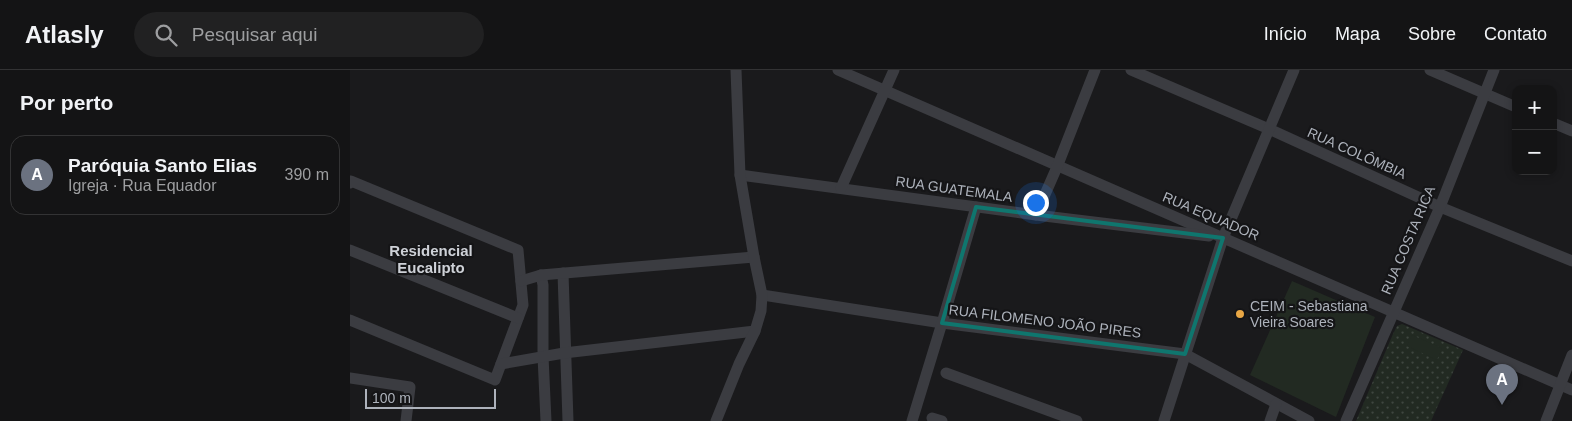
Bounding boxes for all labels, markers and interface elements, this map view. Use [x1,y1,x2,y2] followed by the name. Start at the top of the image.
[134,12,484,57] search box
[25,21,104,48] text: Atlasly
[152,21,180,49] icon: search
[192,24,317,45] text: Pesquisar aqui
[1264,24,1307,44] text: Início
[1335,24,1380,44] text: Mapa
[1408,24,1456,44] text: Sobre
[1484,24,1547,44] text: Contato
[1512,85,1557,175] map controls
[1512,85,1557,130] button: +
[20,91,113,114] text: Por perto
[1305,124,1410,182] street label: RUA COLÔMBIA
[1512,130,1557,175] button: −
[68,155,257,176] text: Paróquia Santo Elias
[31,166,43,183] text: A
[285,166,329,183] text: 390 m
[894,173,1014,205] street label: RUA GUATEMALA
[68,177,217,194] text: Igreja · Rua Equador
[1378,183,1438,297] street label: RUA COSTA RICA
[1160,188,1262,244] street label: RUA EQUADOR
[1023,190,1049,216] your location
[389,242,473,276] district label: Residencial Eucalipto
[1250,298,1368,330] place label: CEIM - Sebastiana Vieira Soares
[948,301,1142,341] street label: RUA FILOMENO JOÃO PIRES
[1234,308,1246,320] marker: CEIM - Sebastiana Vieira Soares
[1486,364,1518,405] pin: A
[365,386,496,409] scale bar
[372,390,411,406] text: 100 m

